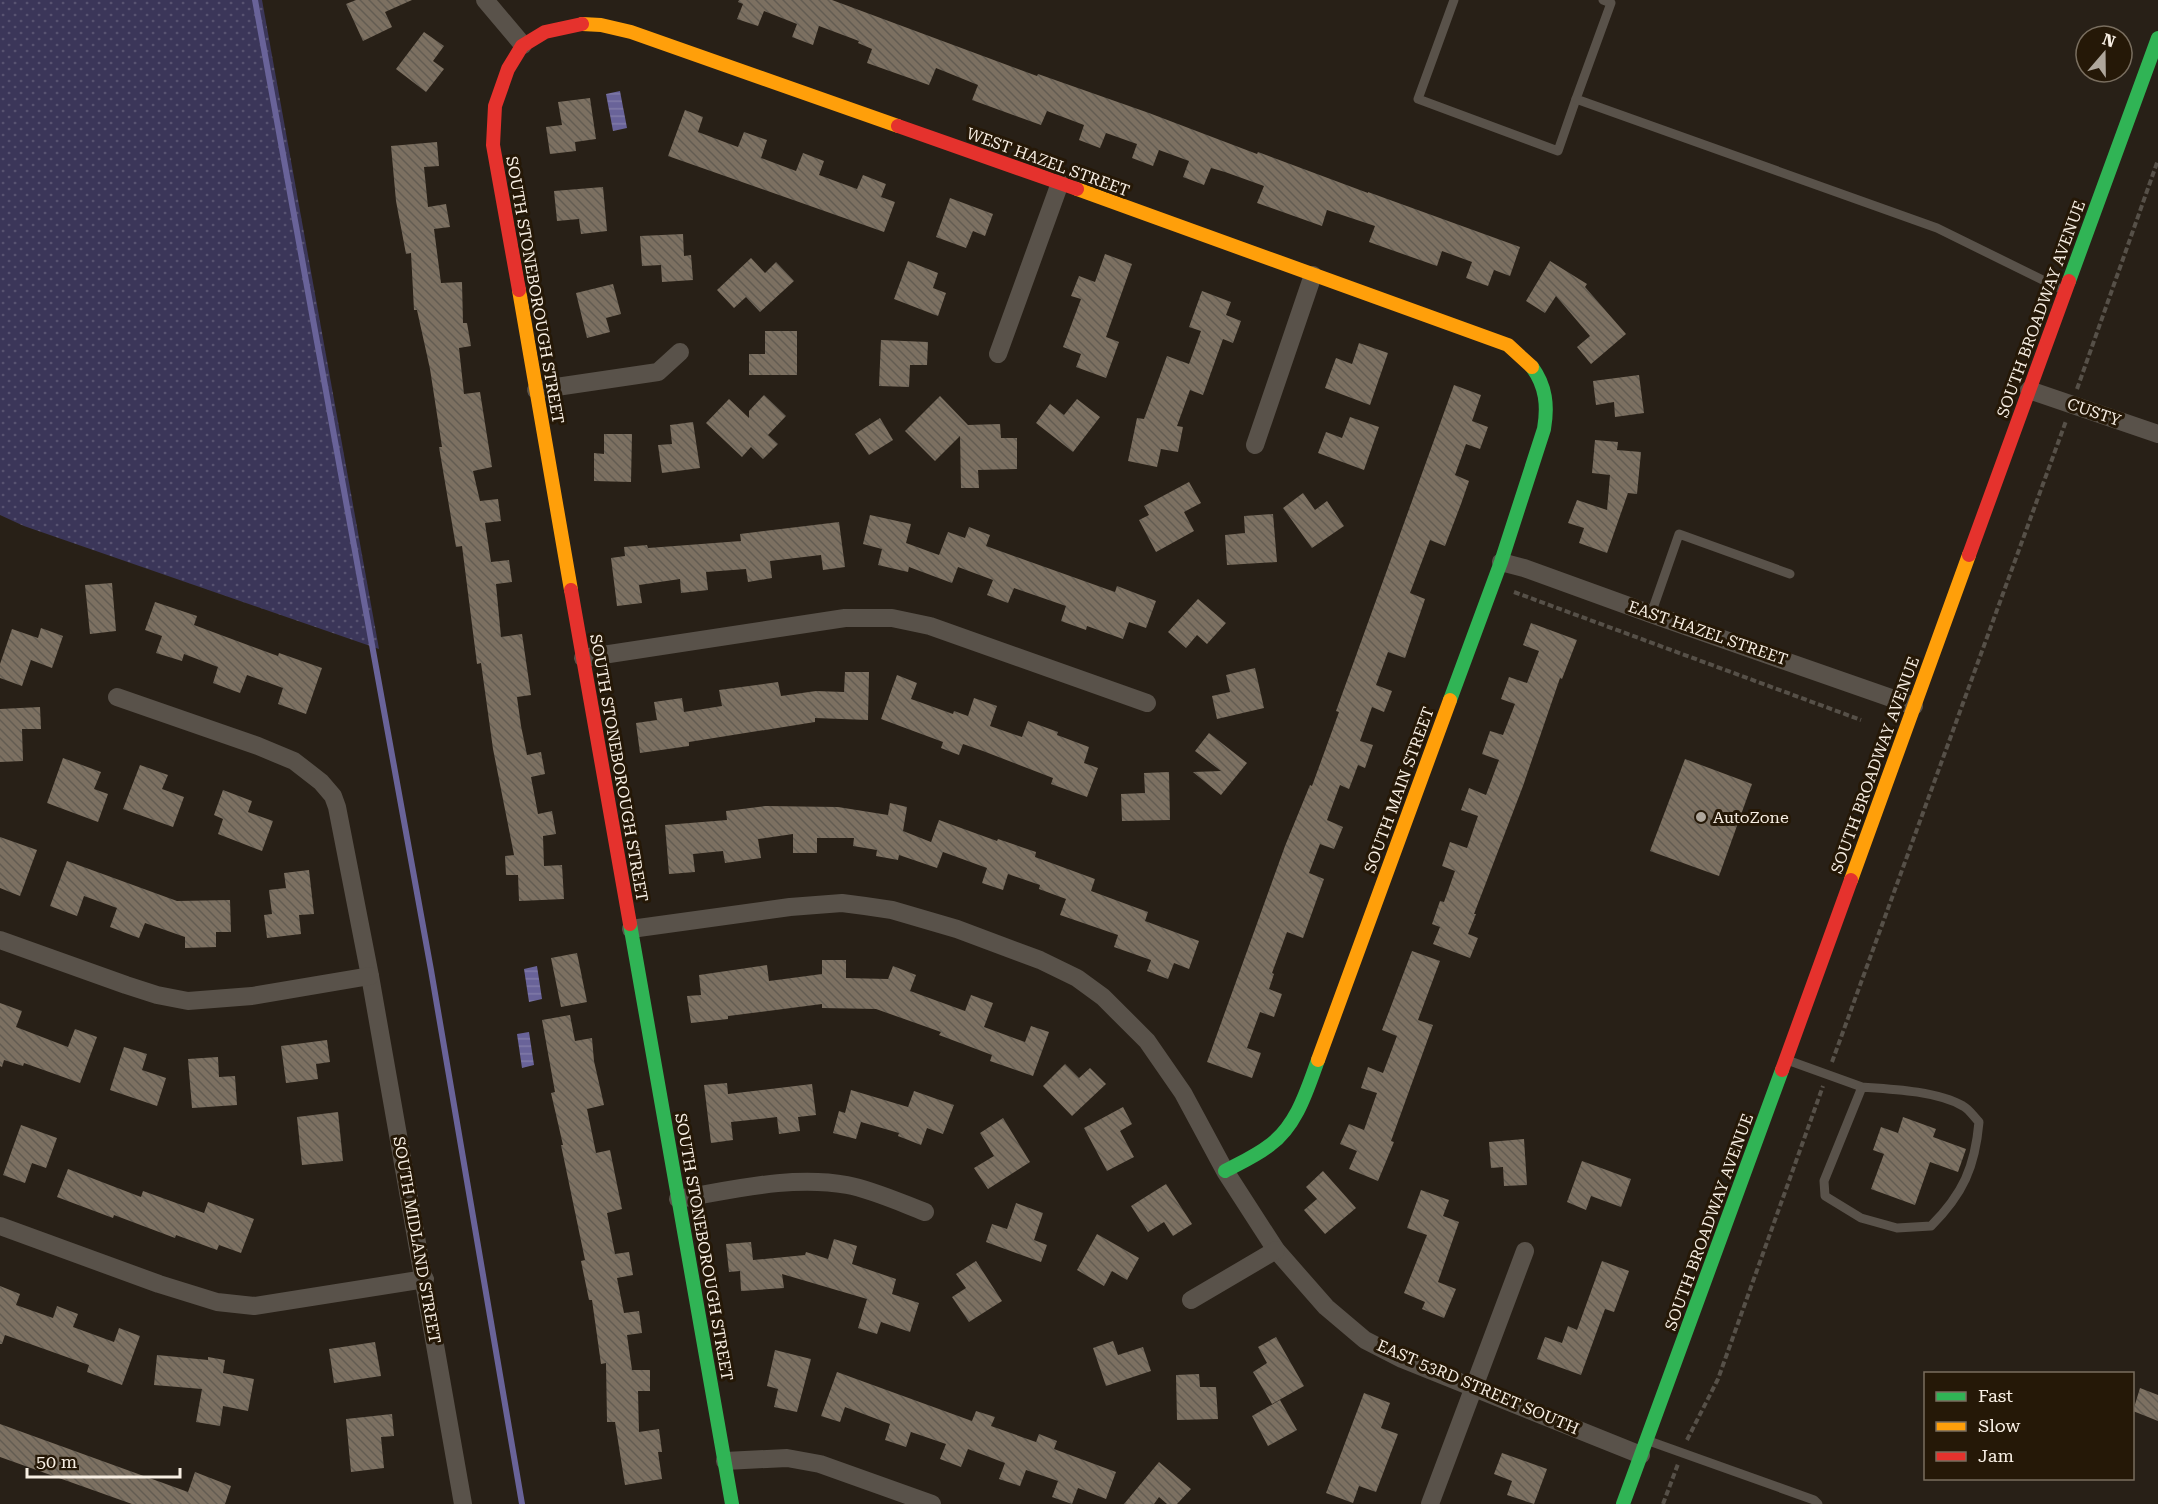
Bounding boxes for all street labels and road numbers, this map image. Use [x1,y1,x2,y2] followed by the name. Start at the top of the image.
[964,124,1132,200] street label: WEST HAZEL STREET
[502,155,568,426] street label: SOUTH STONEBOROUGH STREET
[1993,198,2089,420] street label: SOUTH BROADWAY AVENUE
[2065,394,2123,430] street label: CUSTY
[1626,597,1791,669] street label: EAST HAZEL STREET
[586,633,652,904] street label: SOUTH STONEBOROUGH STREET
[1827,654,1923,876] street label: SOUTH BROADWAY AVENUE
[1360,704,1438,876] street label: SOUTH MAIN STREET
[1661,1111,1757,1333] street label: SOUTH BROADWAY AVENUE
[671,1112,737,1383] street label: SOUTH STONEBOROUGH STREET
[389,1135,445,1345] street label: SOUTH MIDLAND STREET
[1374,1336,1582,1438] street label: EAST 53RD STREET SOUTH

